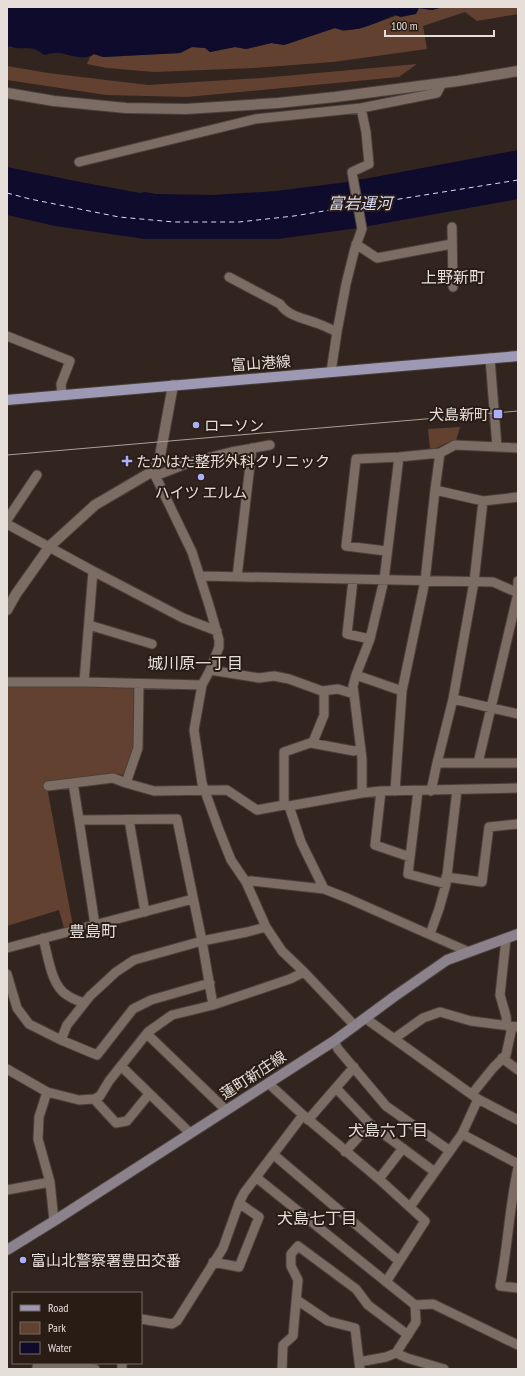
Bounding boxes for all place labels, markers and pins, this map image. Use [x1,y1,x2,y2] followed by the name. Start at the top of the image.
[429,405,489,424] place label: 犬島新町
[492,408,504,420] marker: 犬島新町
[204,416,264,435] place label: ローソン
[191,420,201,430] marker: ローソン
[136,452,330,471] place label: たかはた整形外科クリニック
[121,455,133,467] marker: たかはた整形外科クリニック
[196,472,206,482] marker: ハイツ エルム
[155,483,247,502] place label: ハイツ エルム
[31,1251,181,1270] place label: 富山北警察署豊田交番
[18,1255,28,1265] marker: 富山北警察署豊田交番

